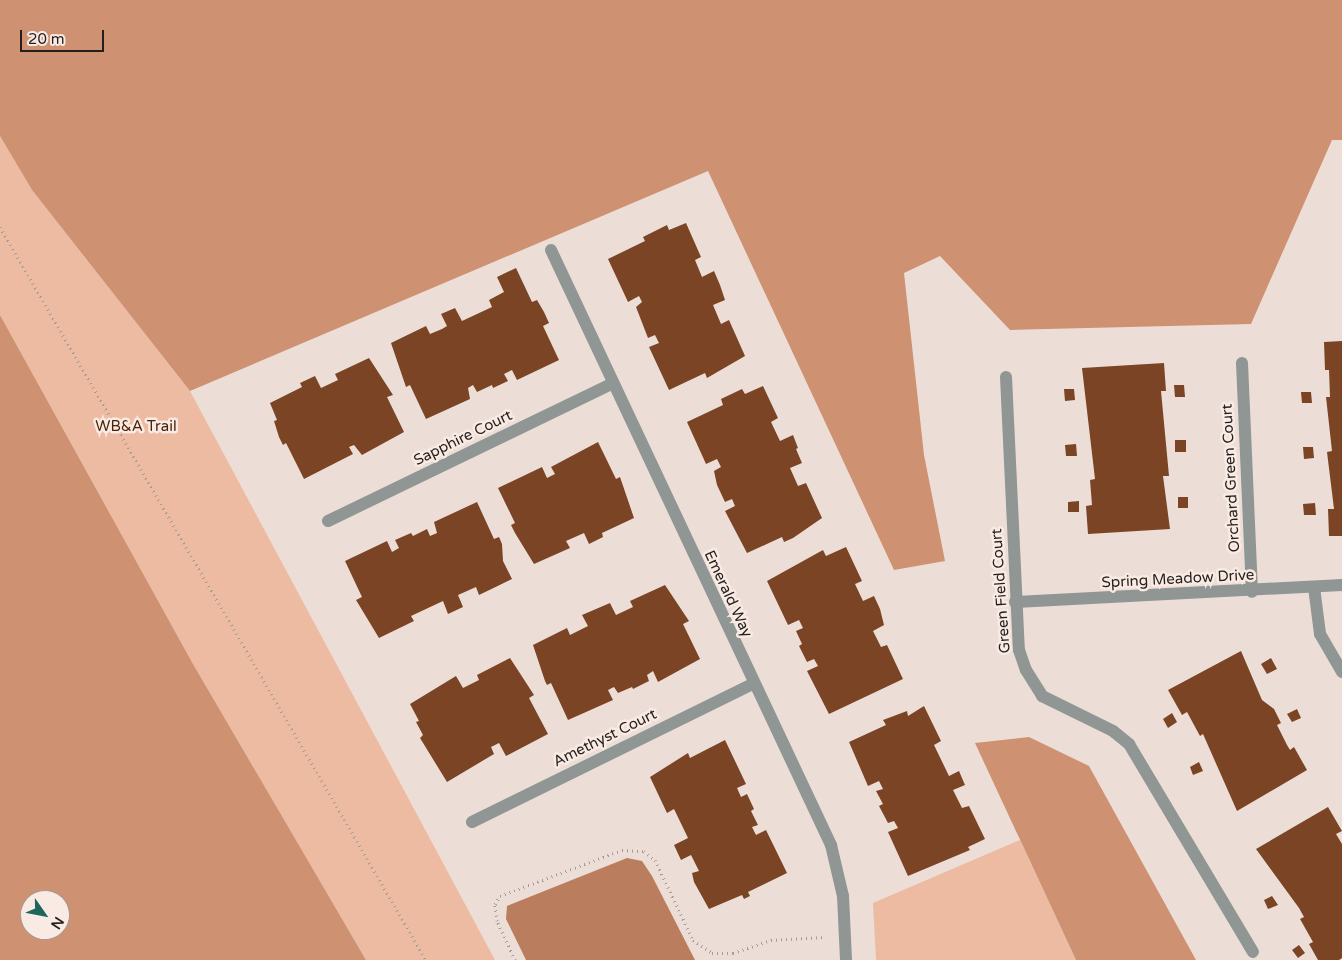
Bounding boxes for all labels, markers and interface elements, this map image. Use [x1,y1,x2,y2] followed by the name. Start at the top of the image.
[22,20,106,52] scale bar
[28,30,65,48] text: 20 m
[1218,403,1244,553] street label: Orchard Green Court
[411,406,515,470] street label: Sapphire Court
[95,418,177,436] park label: WB&A Trail
[988,528,1014,654] street label: Green Field Court
[700,548,756,640] street label: Emerald Way
[1101,566,1255,592] street label: Spring Meadow Drive
[550,705,660,771] street label: Amethyst Court
[20,890,70,940] north arrow
[47,914,67,932] text: N

